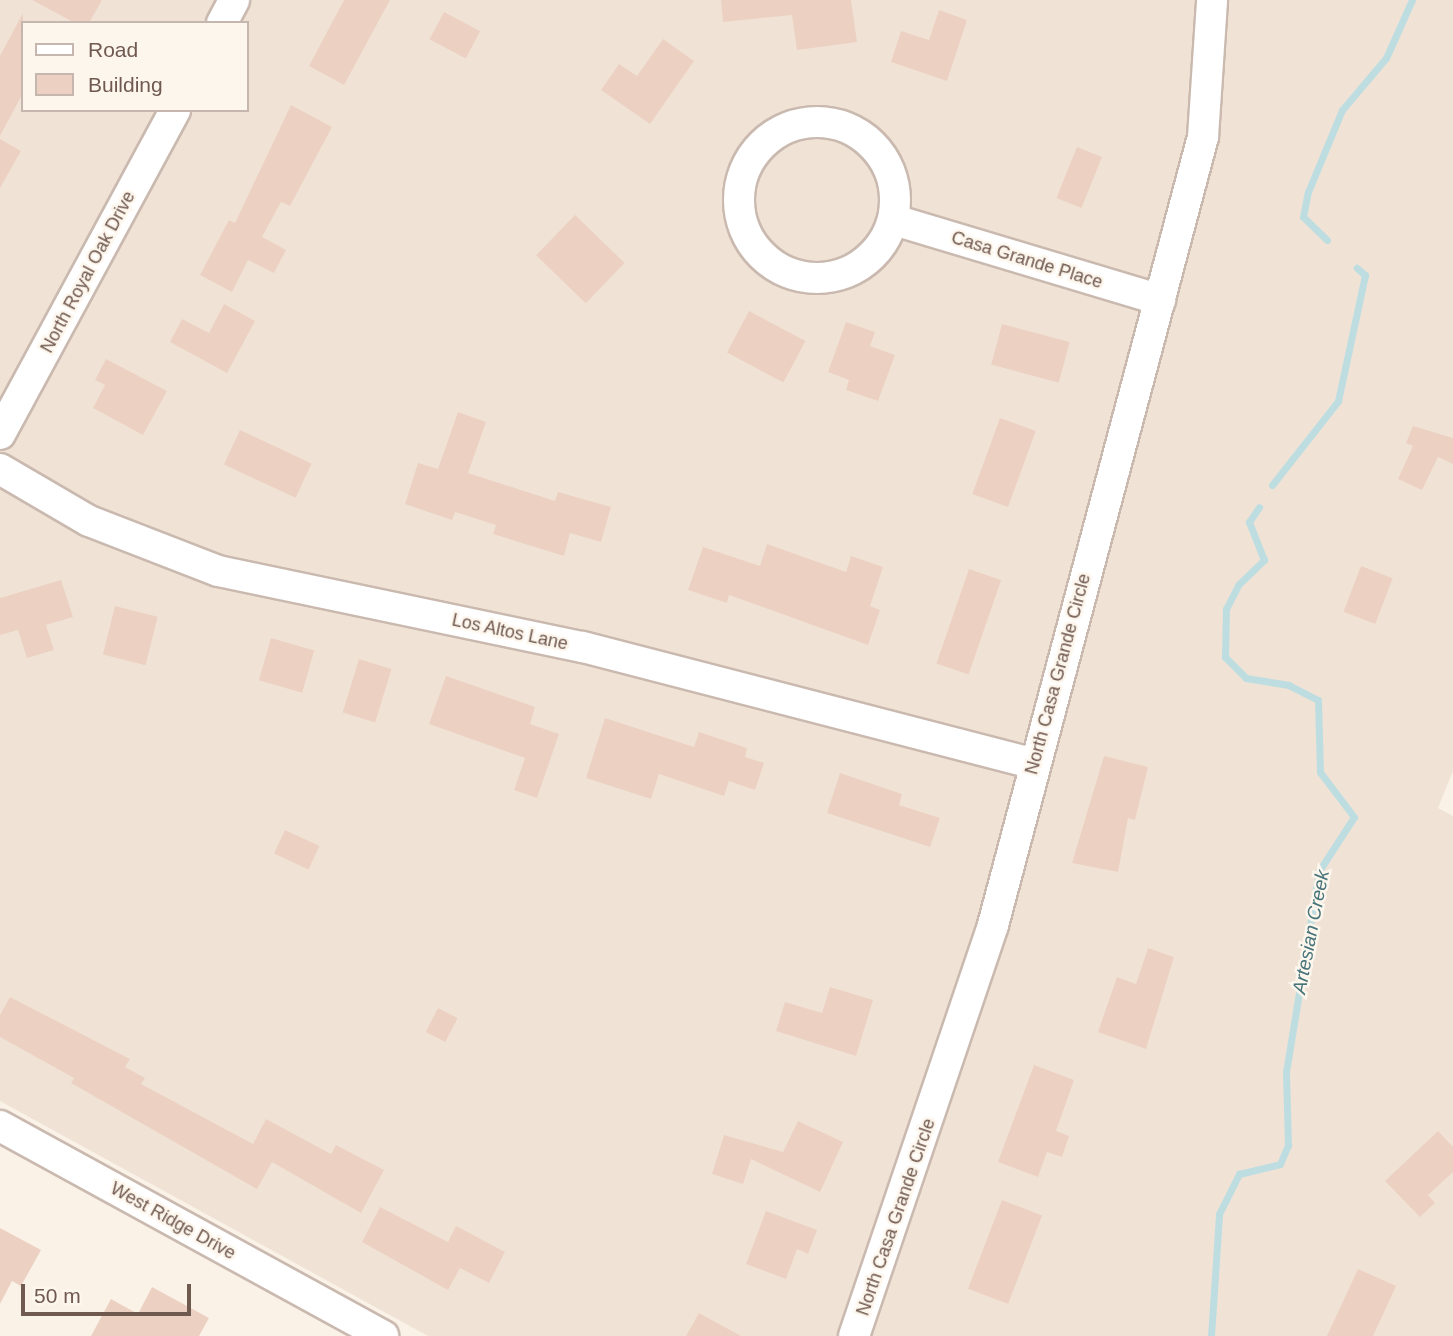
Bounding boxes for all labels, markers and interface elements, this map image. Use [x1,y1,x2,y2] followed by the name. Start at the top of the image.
[21,21,248,112] legend
[88,38,138,61] text: Road
[88,73,163,96] text: Building
[36,187,140,357] street label: North Royal Oak Drive
[949,227,1105,293] street label: Casa Grande Place
[1021,571,1095,777] street label: North Casa Grande Circle
[450,609,570,655] street label: Los Altos Lane
[1288,868,1334,996] water label: Artesian Creek
[852,1116,940,1318] street label: North Casa Grande Circle
[107,1178,239,1264] street label: West Ridge Drive
[24,1270,194,1314] scale bar
[34,1284,81,1307] text: 50 m

